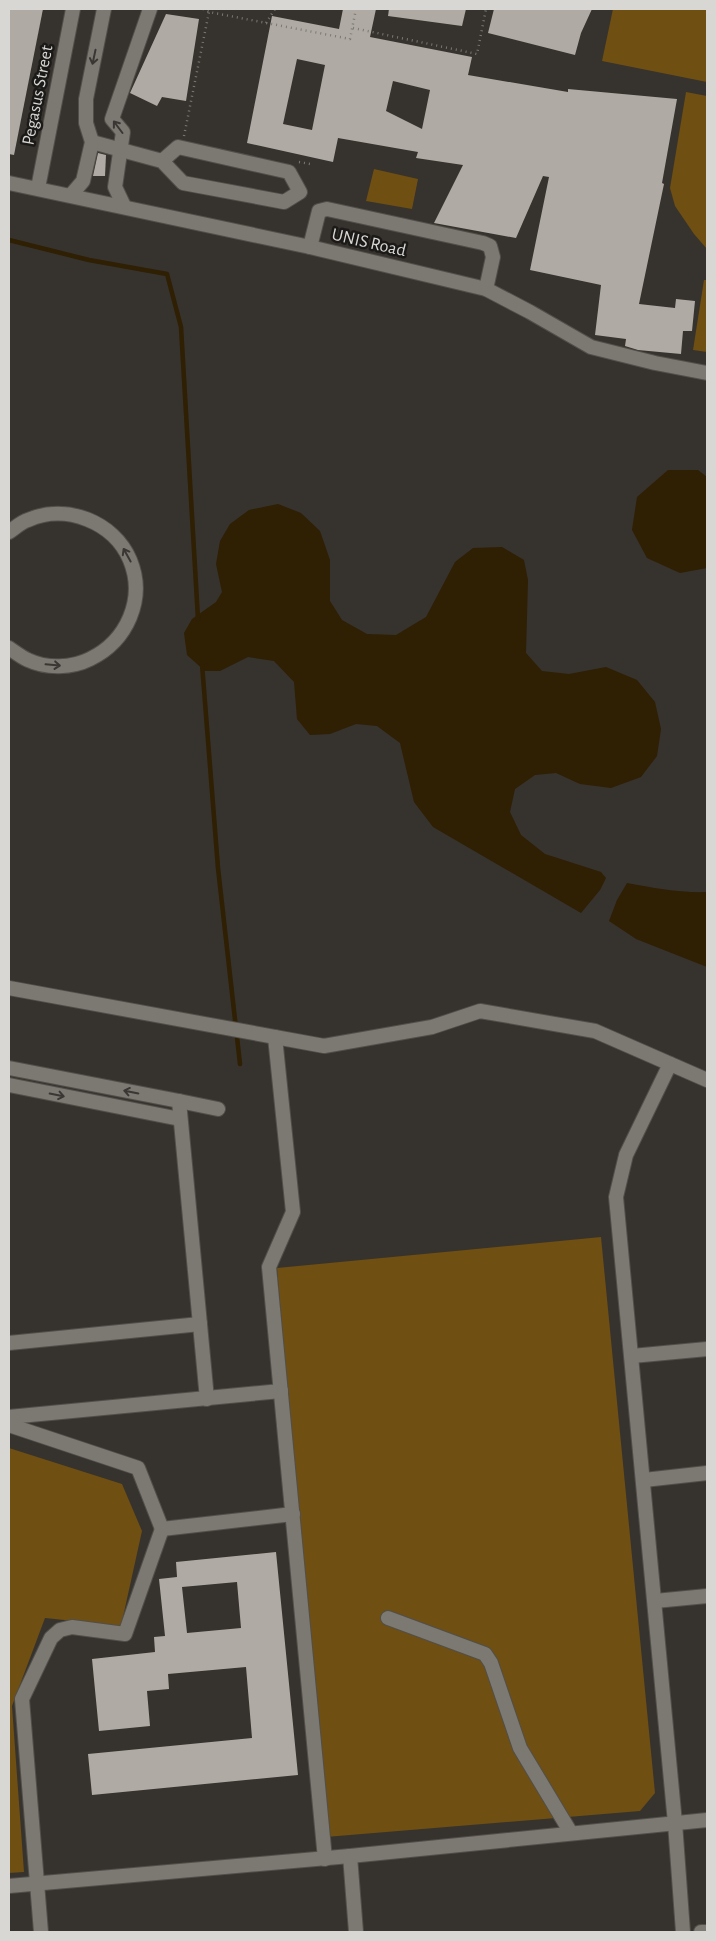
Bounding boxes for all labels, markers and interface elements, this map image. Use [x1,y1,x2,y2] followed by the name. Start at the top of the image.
[19,43,57,147] street label: Pegasus Street
[89,48,99,64] one-way arrow
[113,120,123,134] one-way arrow
[330,226,408,260] street label: UNIS Road
[121,549,131,563] one-way arrow
[45,660,61,670] one-way arrow
[123,1087,139,1096] one-way arrow
[48,1090,64,1100] one-way arrow

